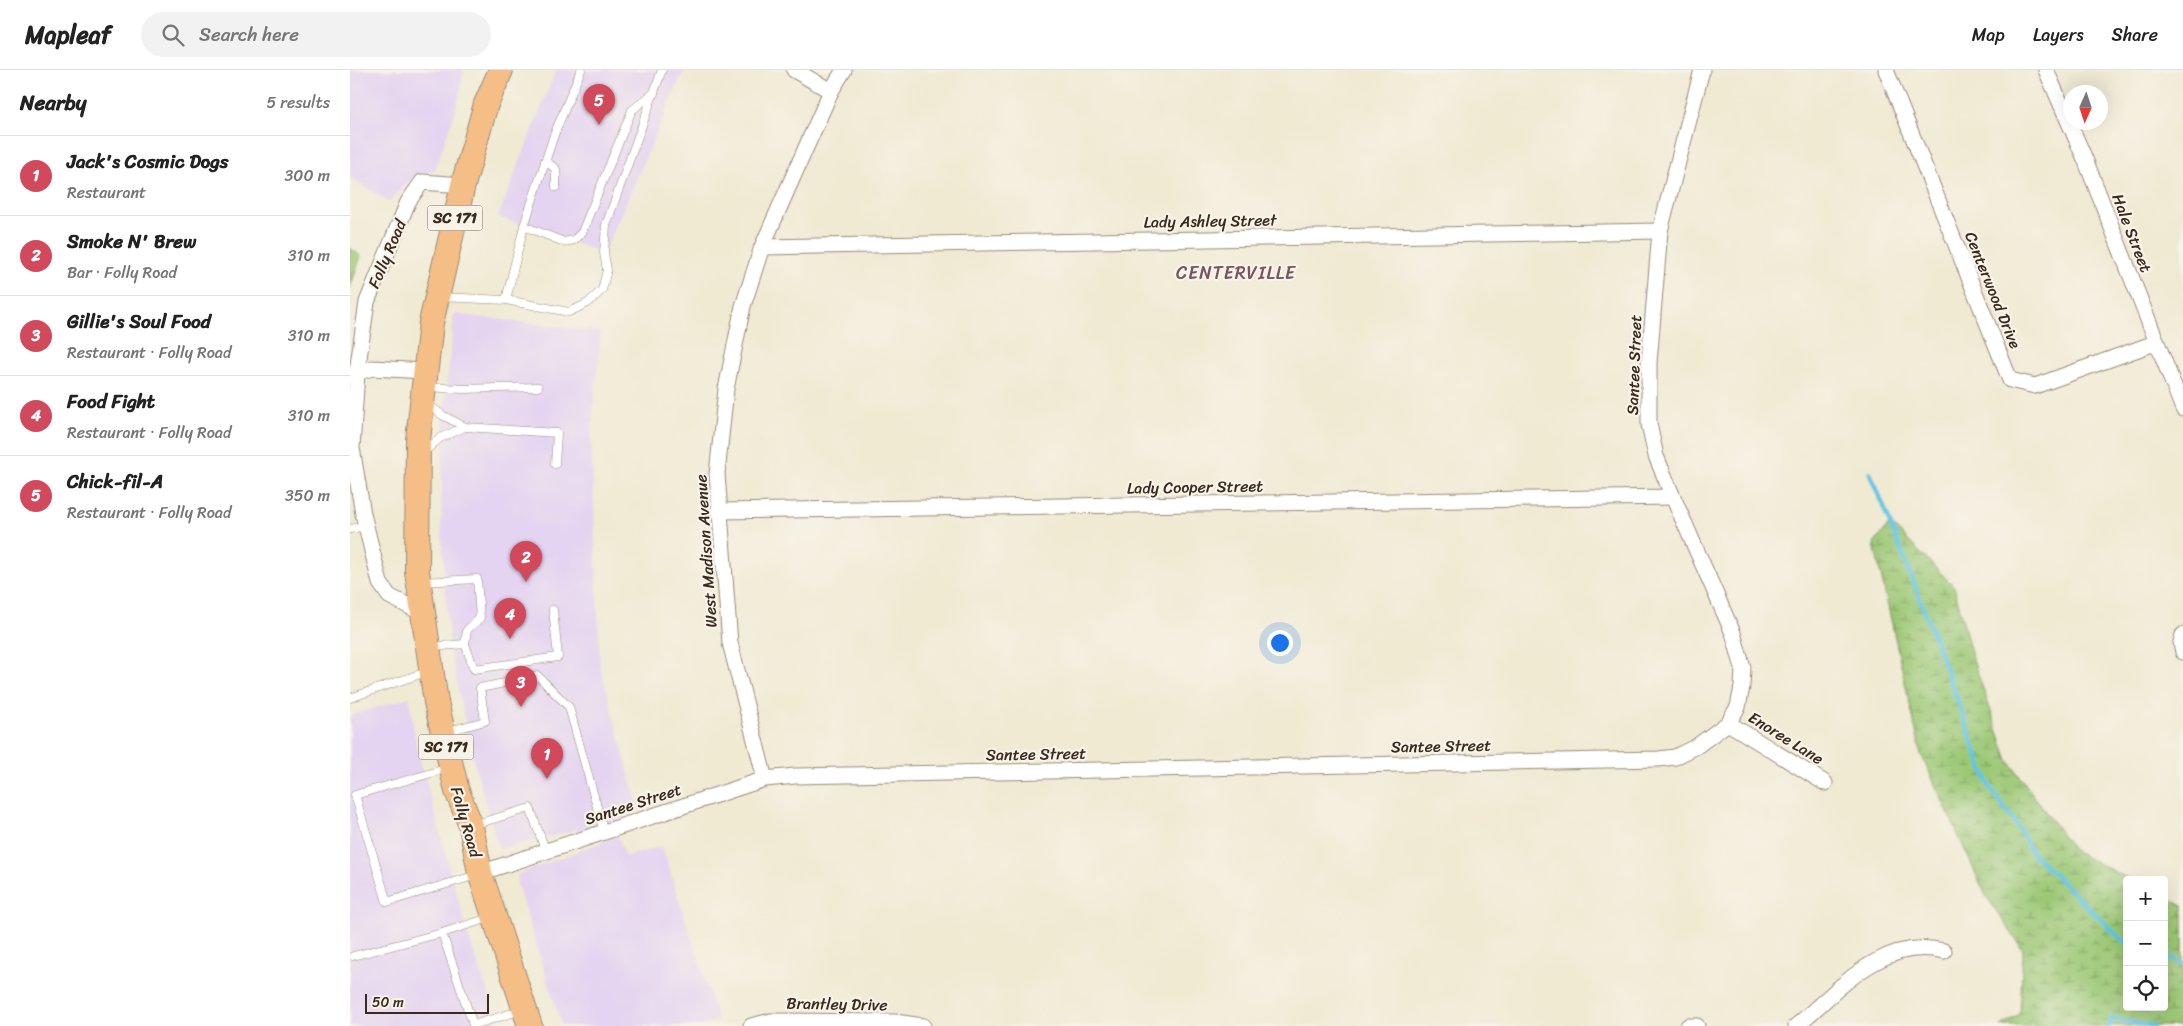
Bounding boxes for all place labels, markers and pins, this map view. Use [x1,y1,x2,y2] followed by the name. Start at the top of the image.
[583,84,615,125] pin: 5
[510,541,542,582] pin: 2
[494,598,526,639] pin: 4
[505,666,537,707] pin: 3
[531,738,563,779] pin: 1

